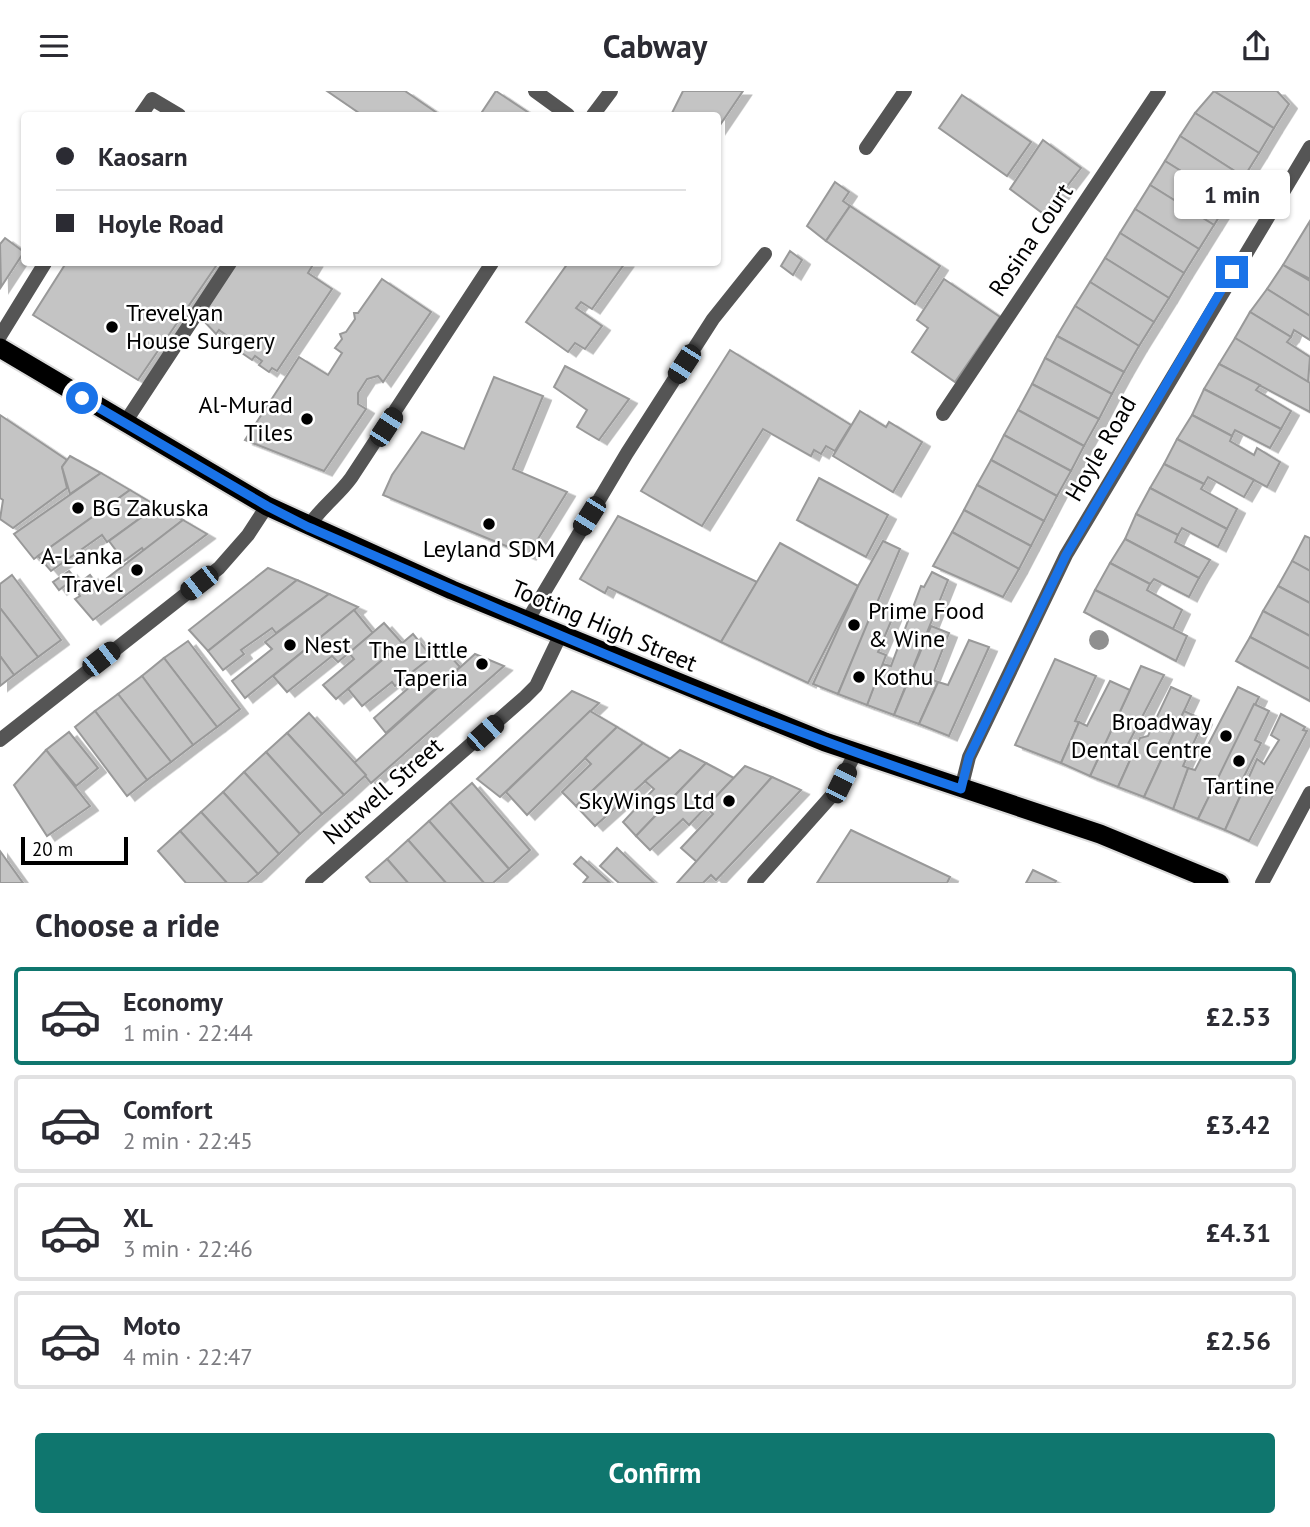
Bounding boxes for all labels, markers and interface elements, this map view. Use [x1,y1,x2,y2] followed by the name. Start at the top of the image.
[603,25,707,67] text: Cabway
[35,27,73,65] icon: menu
[1237,27,1275,65] icon: share
[98,140,188,173] text: Kaosarn
[1174,171,1290,219] callout: 1 min
[981,177,1080,302] street label: Rosina Court
[1204,180,1260,209] text: 1 min
[98,207,224,240] text: Hoyle Road
[1216,256,1248,288] route end
[126,297,275,356] place label: Trevelyan House Surgery
[104,319,120,335] marker: Trevelyan House Surgery
[664,341,705,387] car
[66,382,98,414] route start
[198,389,293,448] place label: Al-Murad Tiles
[1058,391,1143,507] street label: Hoyle Road
[366,404,407,450] car
[299,411,315,427] marker: Al-Murad Tiles
[92,492,209,523] place label: BG Zakuska
[569,493,610,539] car
[70,500,86,516] marker: BG Zakuska
[481,516,497,532] marker: Leyland SDM
[423,533,555,564] place label: Leyland SDM
[41,540,123,599] place label: A-Lanka Travel
[129,562,145,578] marker: A-Lanka Travel
[176,562,223,604] car
[506,572,702,679] street label: Tooting High Street
[868,595,984,654] place label: Prime Food & Wine
[846,617,862,633] marker: Prime Food & Wine
[304,629,351,660] place label: Nest
[369,634,468,693] place label: The Little Taperia
[282,637,298,653] marker: Nest
[78,638,125,680] car
[474,656,490,672] marker: The Little Taperia
[873,661,934,692] place label: Kothu
[851,669,867,685] marker: Kothu
[1071,706,1212,765] place label: Broadway Dental Centre
[463,711,508,755] car
[1218,728,1234,744] marker: Broadway Dental Centre
[316,730,449,851] street label: Nutwell Street
[1231,753,1247,769] marker: Tartine
[823,760,860,806] car
[1203,770,1275,801] place label: Tartine
[579,785,715,816] place label: SkyWings Ltd
[721,793,737,809] marker: SkyWings Ltd
[21,834,128,866] scale bar
[32,837,73,861] text: 20 m
[35,904,220,946] text: Choose a ride
[39,985,102,1048] icon: car
[123,985,223,1018] text: Economy
[1206,1000,1271,1033] text: £2.53
[123,1018,253,1047] text: 1 min · 22:44
[39,1093,102,1156] icon: car
[123,1093,213,1126] text: Comfort
[1206,1108,1271,1141] text: £3.42
[123,1126,253,1155] text: 2 min · 22:45
[39,1201,102,1264] icon: car
[123,1201,153,1234] text: XL
[1206,1216,1271,1249] text: £4.31
[123,1234,253,1263] text: 3 min · 22:46
[39,1309,102,1372] icon: car
[123,1309,181,1342] text: Moto
[1206,1324,1271,1357] text: £2.56
[123,1342,253,1371] text: 4 min · 22:47
[35,1433,1275,1513] button: Confirm

